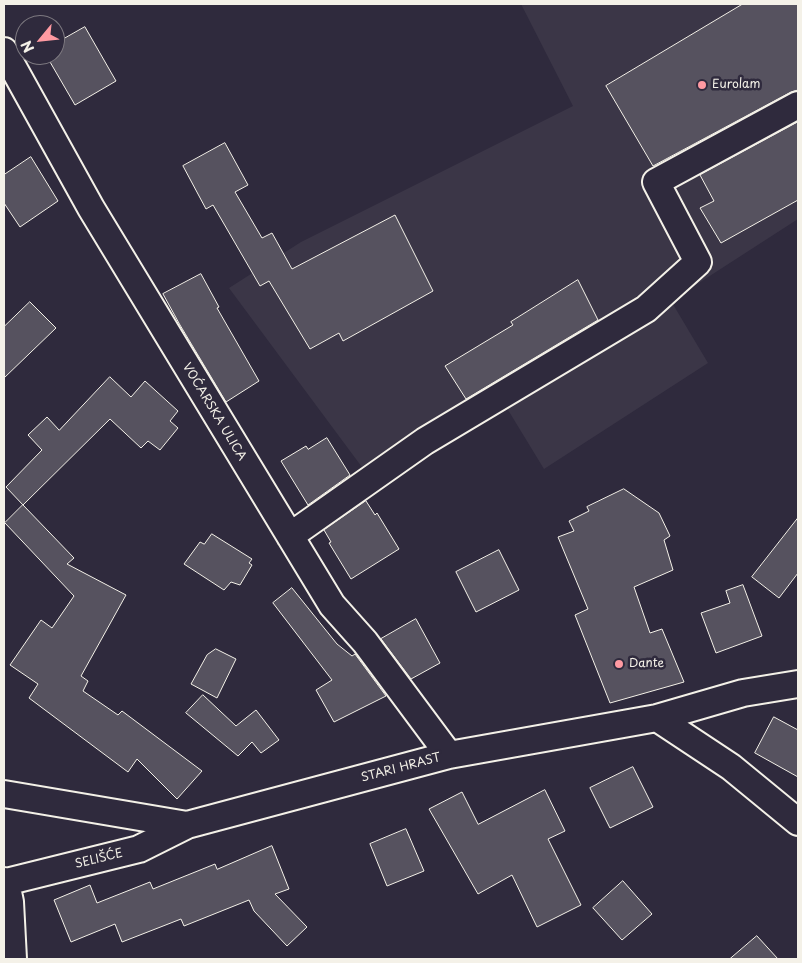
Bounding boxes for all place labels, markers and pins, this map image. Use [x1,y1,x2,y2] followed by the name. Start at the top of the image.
[712,78,760,92] place label: Eurolam
[696,79,708,91] marker: Eurolam
[629,657,664,671] place label: Dante
[613,658,625,670] marker: Dante

